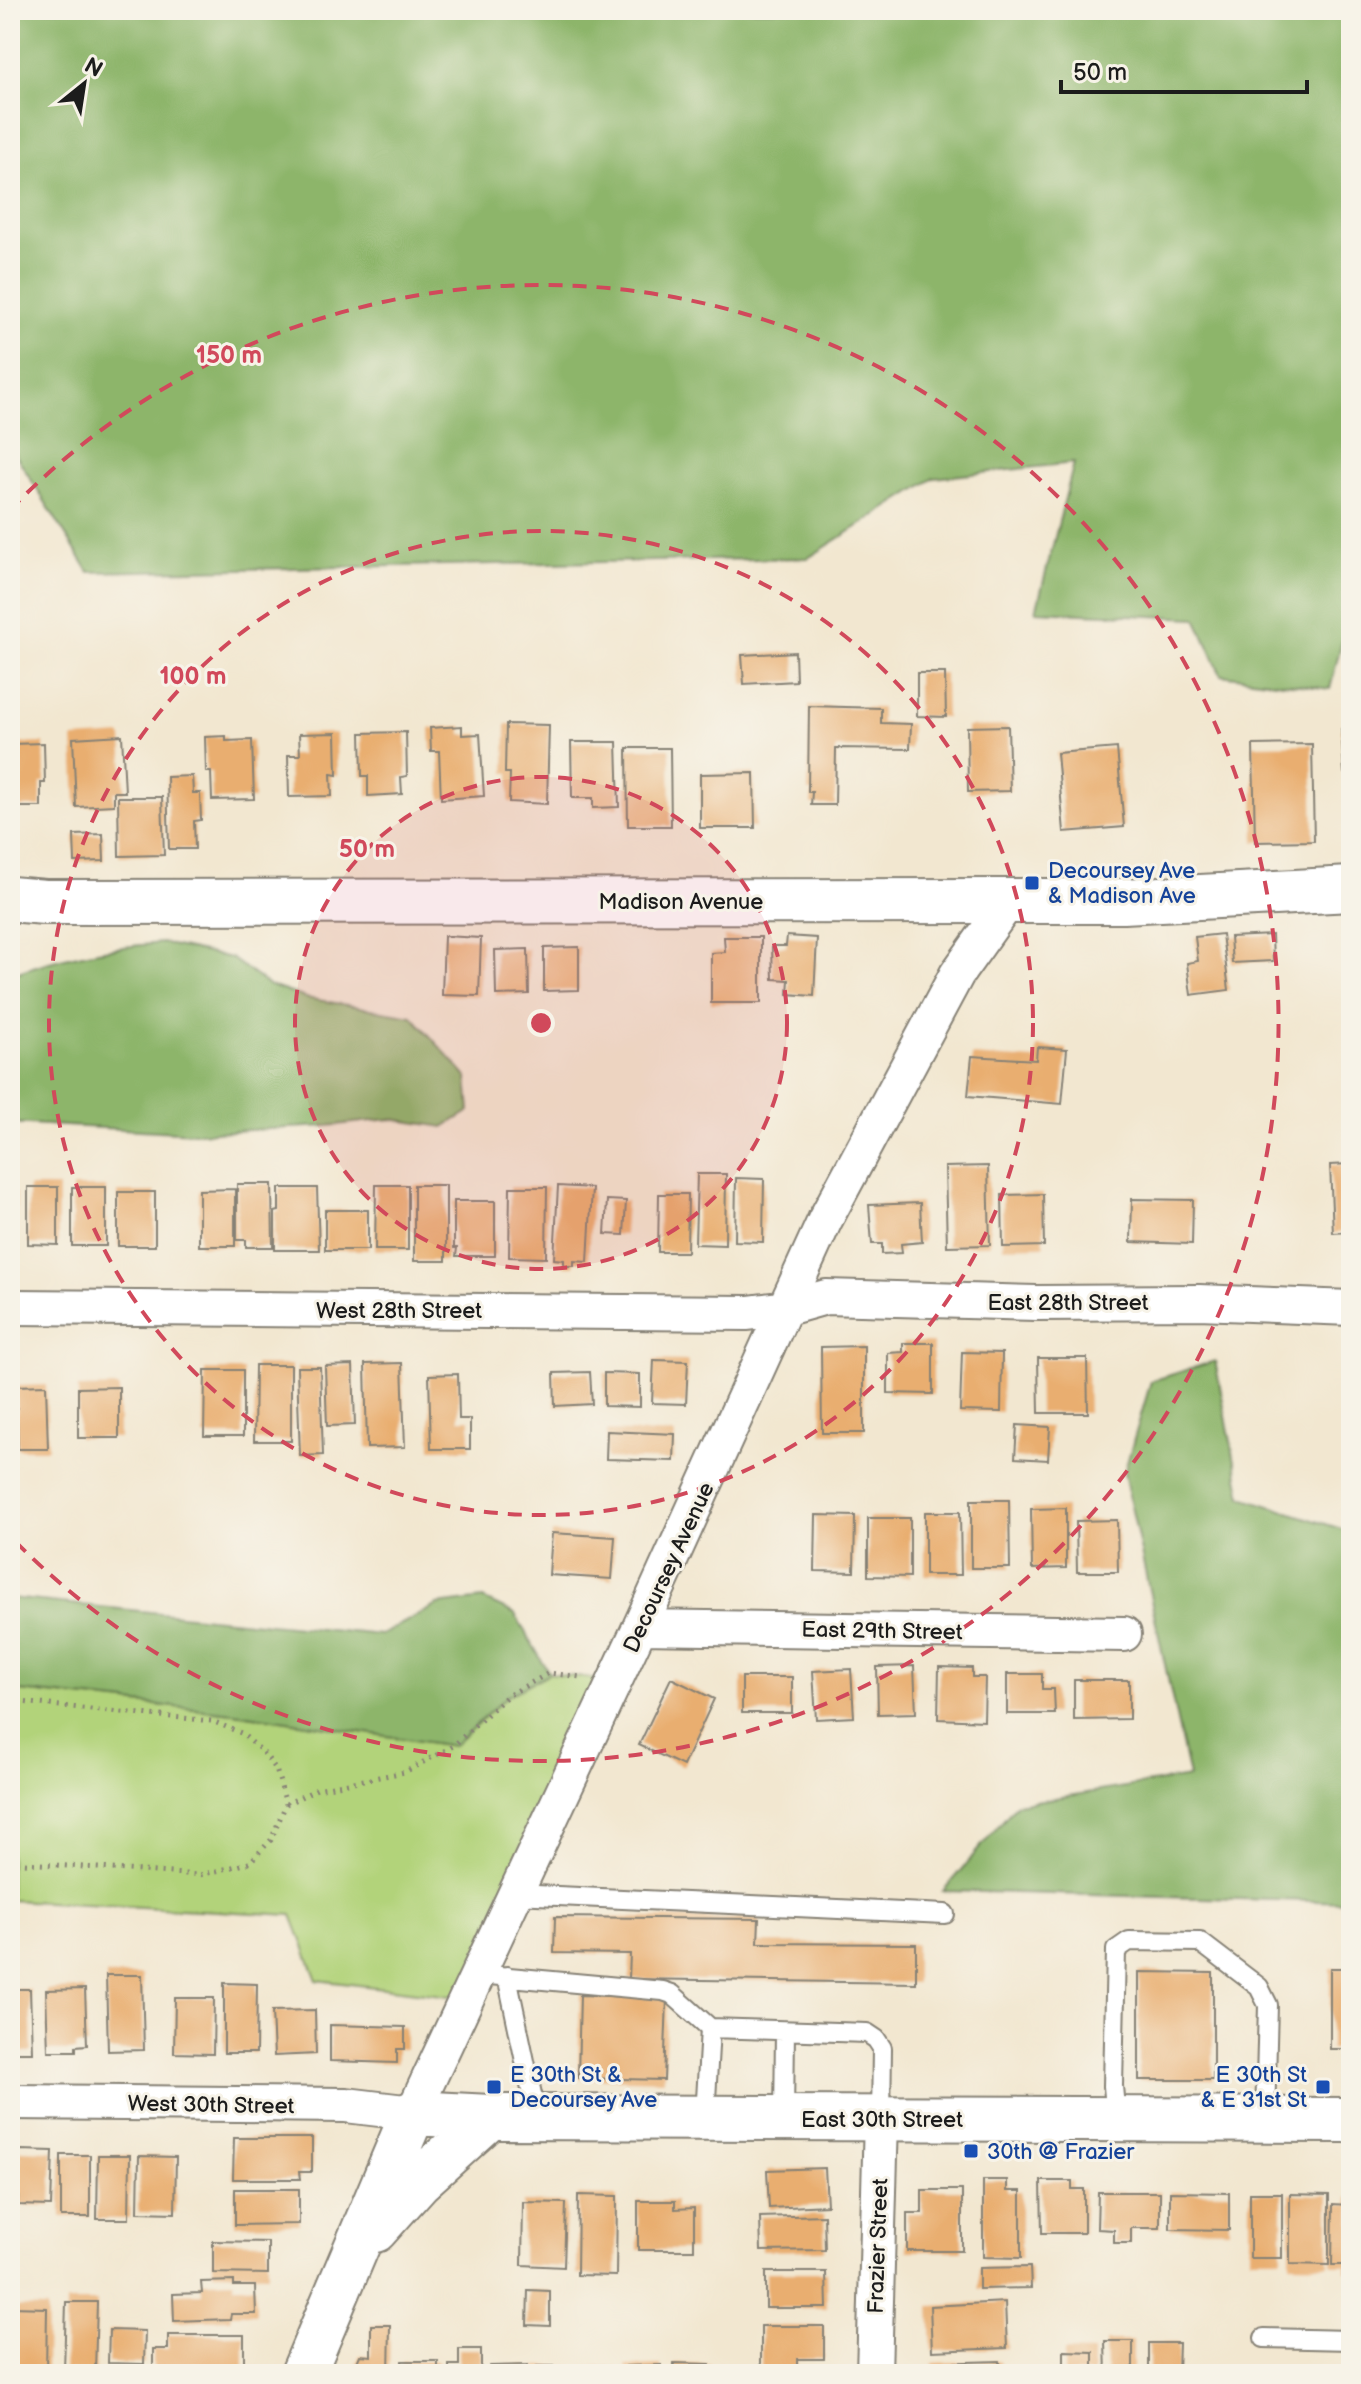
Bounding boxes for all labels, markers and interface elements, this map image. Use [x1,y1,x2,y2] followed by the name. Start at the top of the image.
[44,44,124,124] north arrow
[1061,44,1307,94] scale bar
[79,52,107,84] text: N
[1073,58,1127,87] text: 50 m
[196,341,262,370] text: 150 m
[160,662,226,691] text: 100 m
[339,835,395,864] text: 50 m
[1048,858,1196,910] place label: Decoursey Ave & Madison Ave
[1023,874,1041,892] marker: Decoursey Ave & Madison Ave
[599,889,763,916] street label: Madison Avenue
[527,1009,555,1037] centre of rings
[987,1290,1149,1317] street label: East 28th Street
[316,1298,482,1325] street label: West 28th Street
[618,1478,721,1657] street label: Decoursey Avenue
[801,1617,963,1646] street label: East 29th Street
[510,2062,657,2114] place label: E 30th St & Decoursey Ave
[1201,2062,1307,2114] place label: E 30th St & E 31st St
[485,2078,503,2096] marker: E 30th St & Decoursey Ave
[1314,2078,1332,2096] marker: E 30th St & E 31st St
[127,2091,295,2120] street label: West 30th Street
[801,2107,963,2134] street label: East 30th Street
[987,2139,1135,2166] place label: 30th @ Frazier
[962,2142,980,2160] marker: 30th @ Frazier
[863,2178,894,2314] street label: Frazier Street

